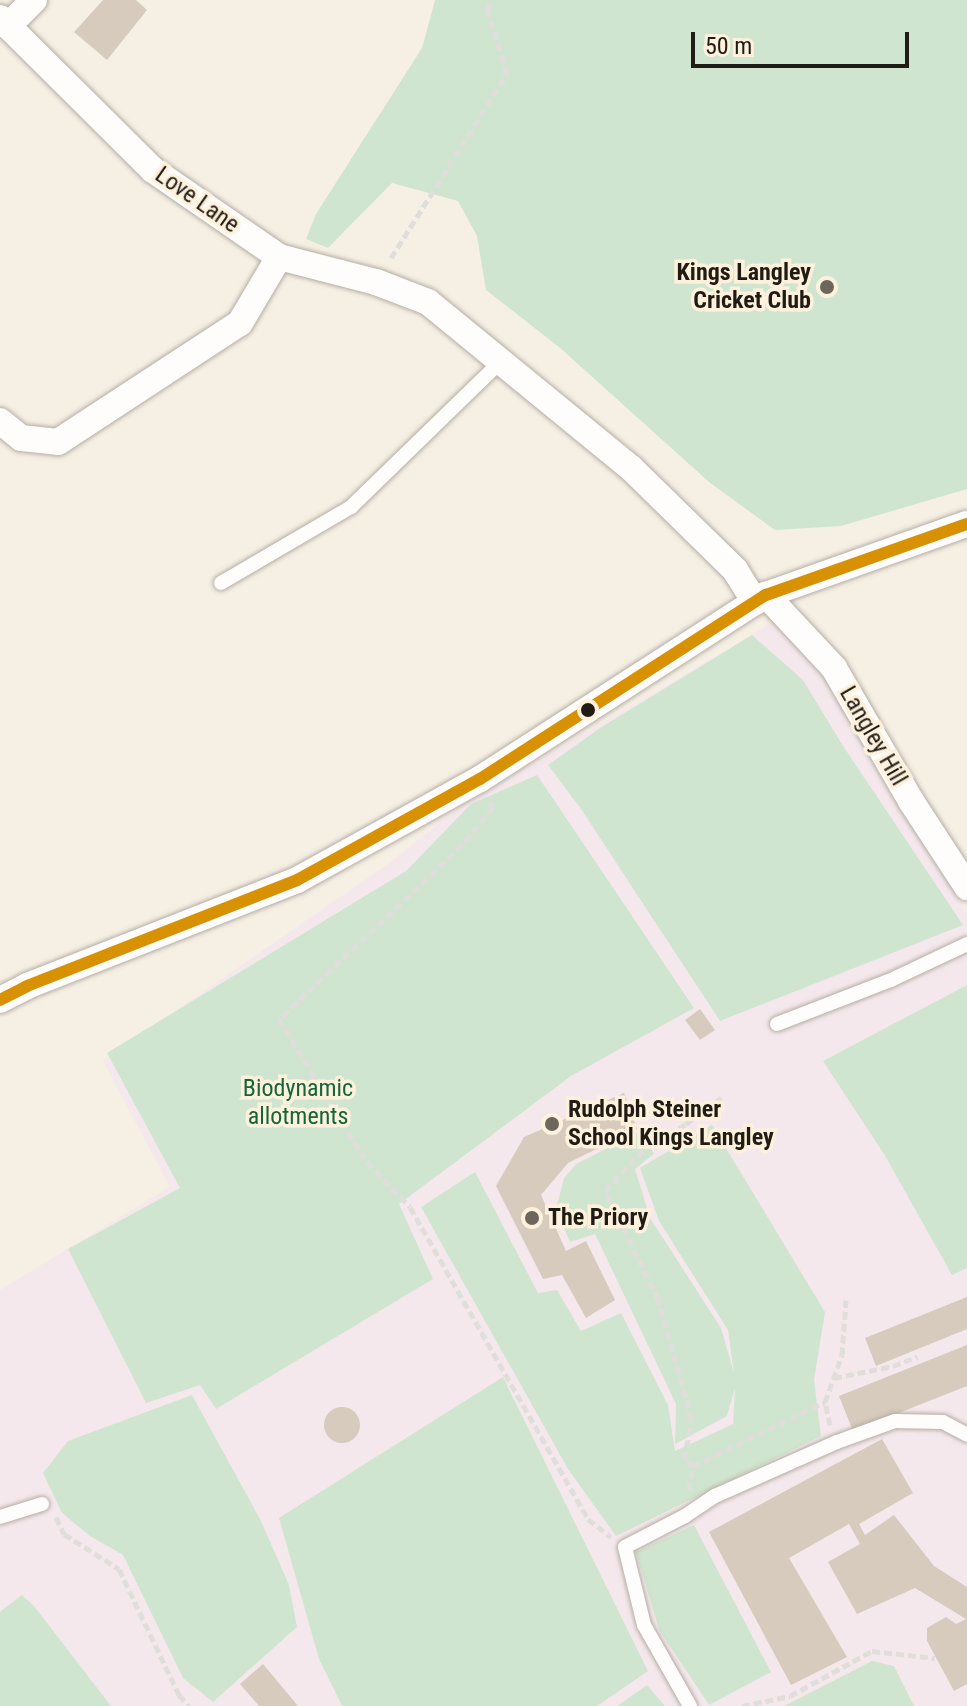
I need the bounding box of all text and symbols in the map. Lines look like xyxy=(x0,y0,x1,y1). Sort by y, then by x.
scale bar xyxy=(695,16,913,66)
text: 50 m xyxy=(705,32,752,60)
street label: Love Lane xyxy=(149,161,245,239)
place label: Kings Langley Cricket Club xyxy=(677,259,811,315)
marker: Kings Langley Cricket Club xyxy=(818,278,836,296)
street label: Langley Hill xyxy=(833,681,913,791)
unlabelled marker xyxy=(580,702,596,718)
park label: Biodynamic allotments xyxy=(243,1075,353,1131)
place label: Rudolph Steiner School Kings Langley xyxy=(568,1096,774,1152)
marker: Rudolph Steiner School Kings Langley xyxy=(543,1115,561,1133)
place label: The Priory xyxy=(548,1204,648,1232)
marker: The Priory xyxy=(523,1209,541,1227)

